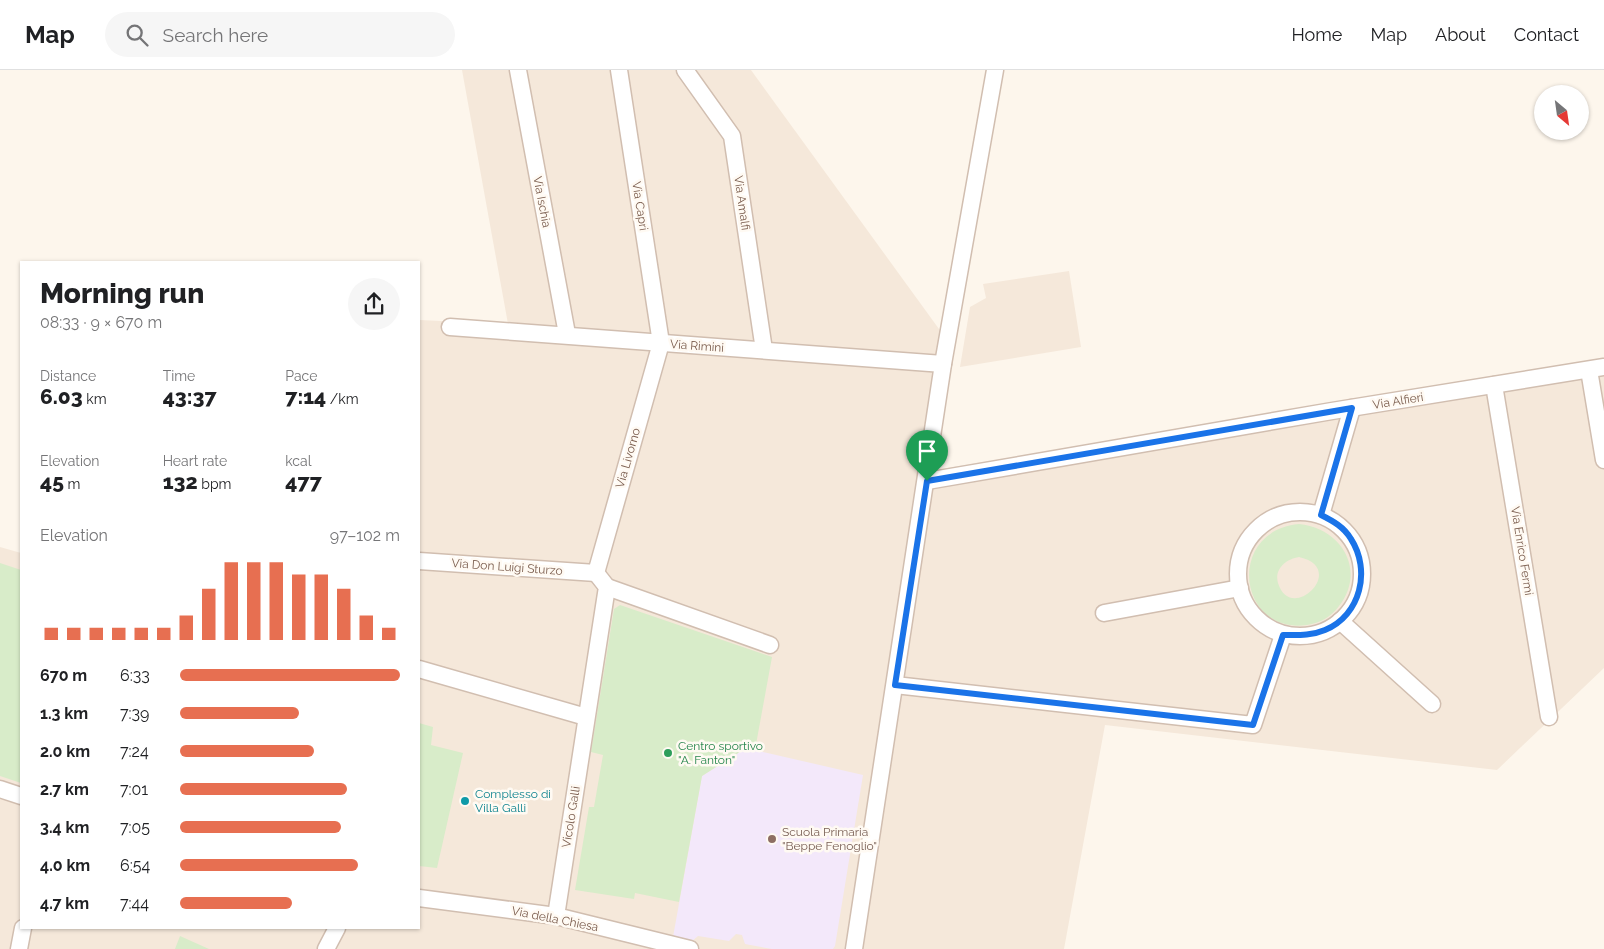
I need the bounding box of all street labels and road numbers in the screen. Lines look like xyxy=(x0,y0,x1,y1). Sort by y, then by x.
street label: Via Ischia xyxy=(530,175,554,229)
street label: Via Amalfi xyxy=(731,175,753,231)
street label: Via Capri xyxy=(629,181,651,231)
street label: Via Rimini xyxy=(670,337,724,355)
street label: Via Alfieri xyxy=(1372,390,1424,412)
street label: Via Livorno xyxy=(613,426,643,490)
street label: Via Enrico Fermi xyxy=(1508,506,1536,596)
street label: Via Don Luigi Sturzo xyxy=(451,556,563,578)
street label: Vicolo Galli xyxy=(559,785,583,849)
street label: Via della Chiesa xyxy=(510,904,600,934)

